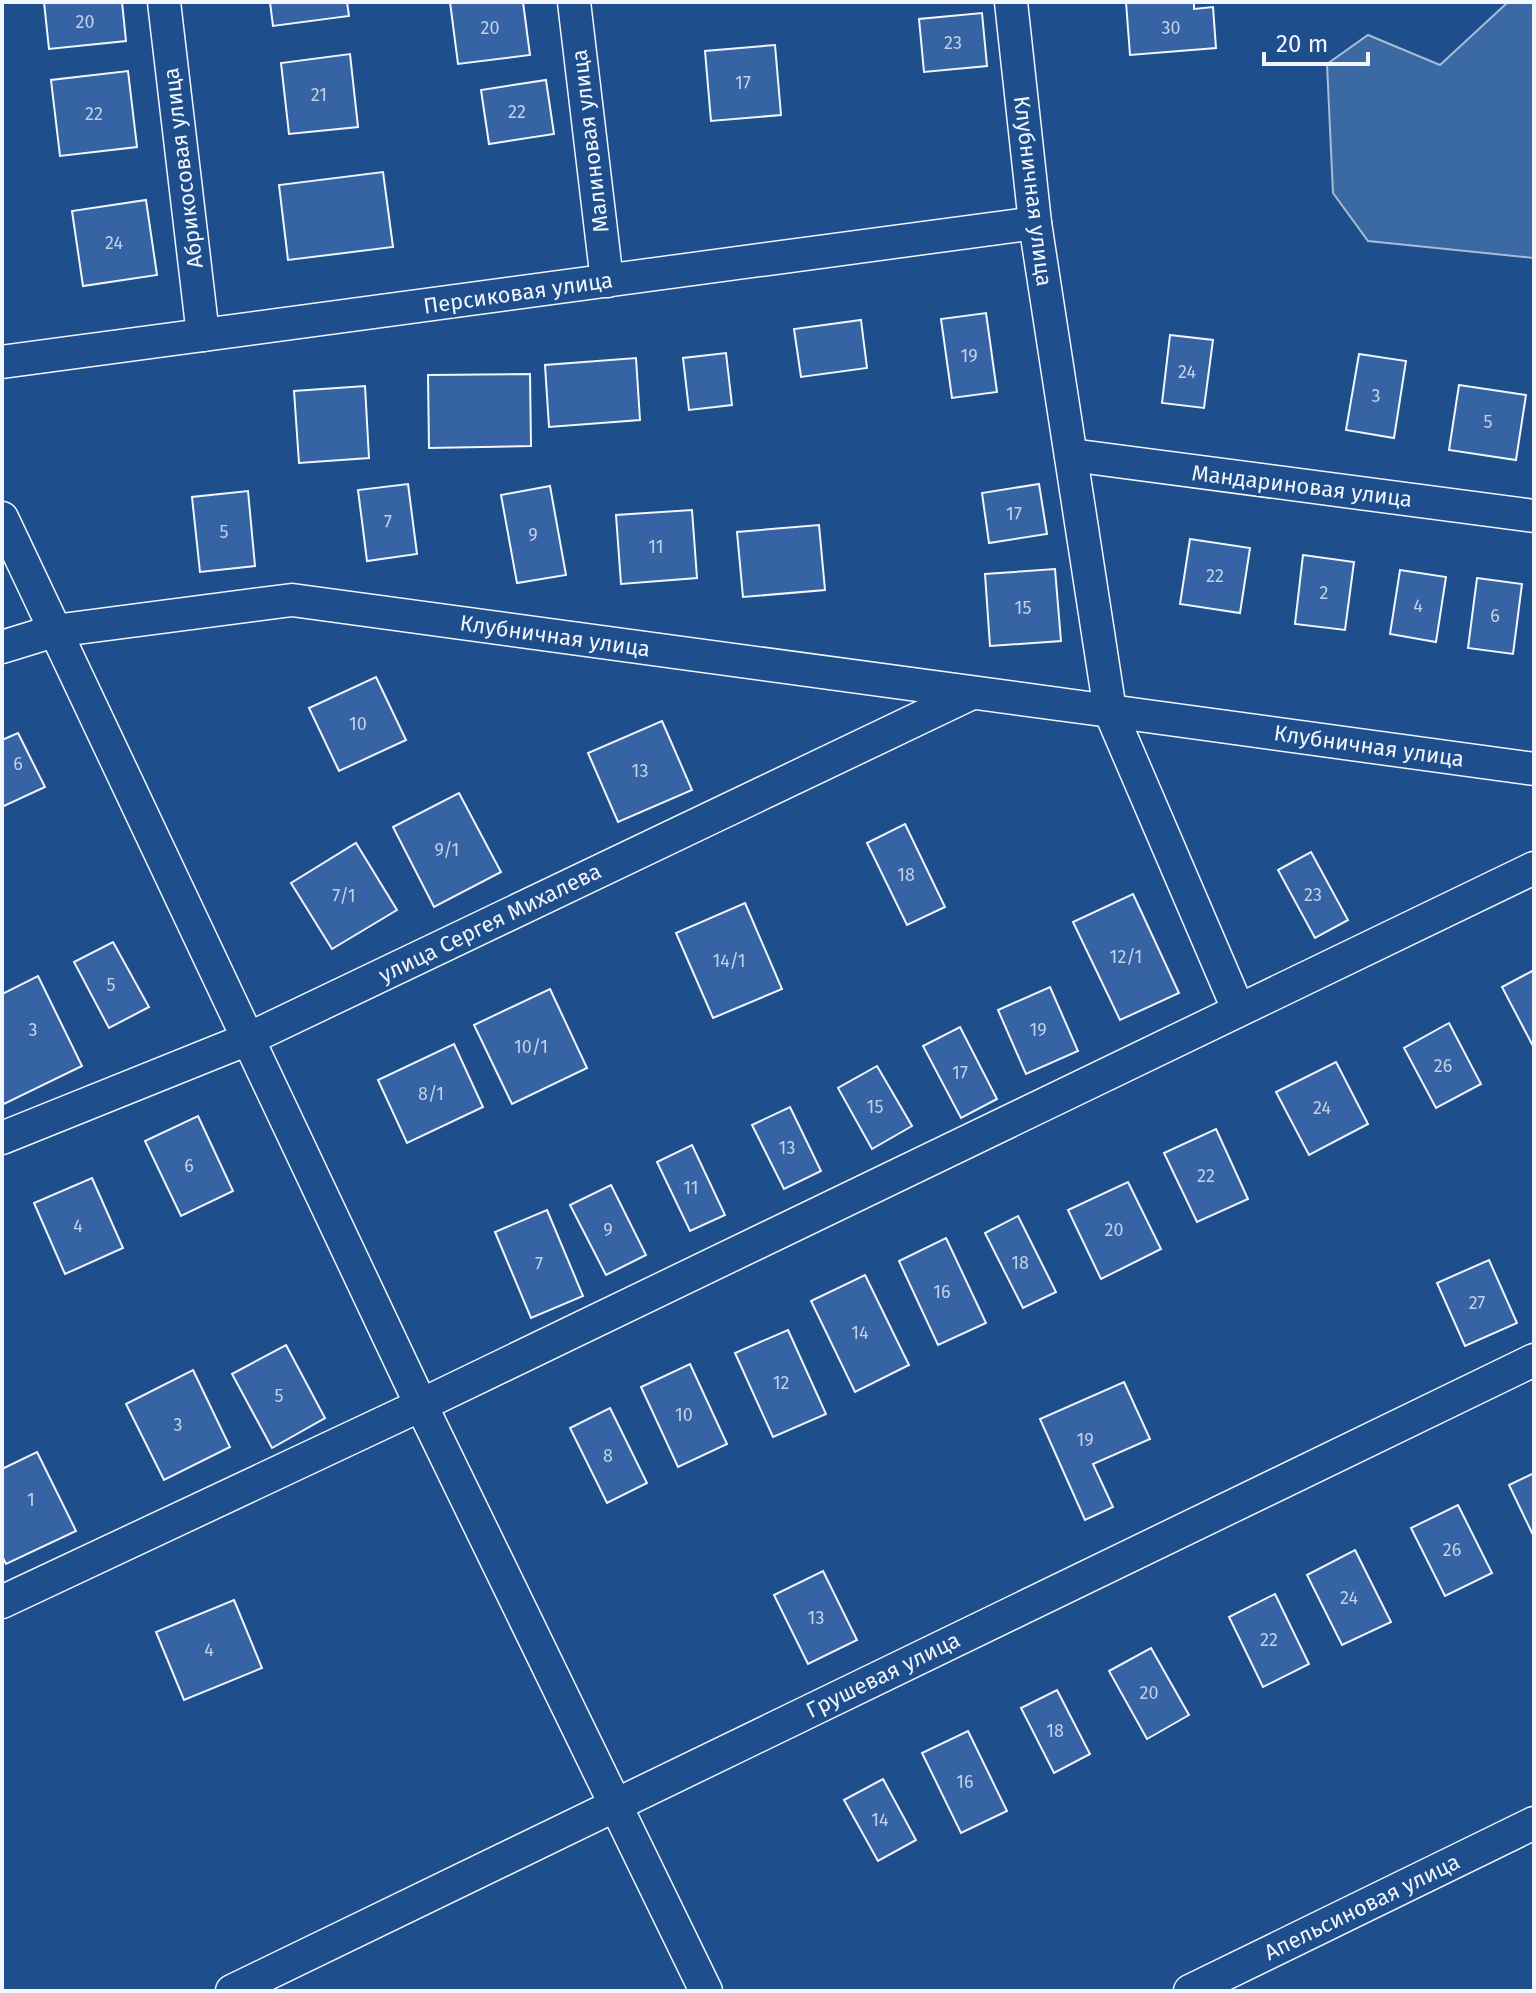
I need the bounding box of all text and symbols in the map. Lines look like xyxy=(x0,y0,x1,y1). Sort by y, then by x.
house number: 20 xyxy=(76,11,94,33)
scale bar xyxy=(1264,16,1368,66)
house number: 20 xyxy=(481,17,499,39)
house number: 30 xyxy=(1161,17,1181,39)
text: 20 m xyxy=(1276,30,1328,58)
house number: 23 xyxy=(944,32,962,54)
street label: Малиновая улица xyxy=(565,48,615,234)
street label: Абрикосовая улица xyxy=(157,66,209,270)
house number: 17 xyxy=(735,72,751,94)
house number: 21 xyxy=(311,84,327,106)
street label: Клубничная улица xyxy=(1008,94,1058,288)
house number: 22 xyxy=(508,101,526,123)
house number: 22 xyxy=(85,103,103,125)
house number: 24 xyxy=(105,232,123,254)
street label: Персиковая улица xyxy=(422,266,614,320)
house number: 19 xyxy=(960,345,978,367)
house number: 24 xyxy=(1178,361,1196,383)
house number: 3 xyxy=(1372,385,1380,407)
house number: 5 xyxy=(1483,411,1493,433)
street label: Мандариновая улица xyxy=(1190,459,1414,513)
house number: 17 xyxy=(1006,503,1022,525)
house number: 7 xyxy=(384,511,392,533)
house number: 5 xyxy=(219,521,229,543)
house number: 9 xyxy=(528,524,538,546)
house number: 11 xyxy=(648,536,664,558)
house number: 22 xyxy=(1206,565,1224,587)
house number: 2 xyxy=(1320,582,1329,604)
house number: 4 xyxy=(1413,595,1423,617)
house number: 15 xyxy=(1015,597,1031,619)
house number: 6 xyxy=(1490,605,1500,627)
street label: Клубничная улица xyxy=(458,609,652,663)
house number: 10 xyxy=(349,713,367,735)
street label: Клубничная улица xyxy=(1272,719,1466,773)
house number: 6 xyxy=(13,753,23,775)
house number: 13 xyxy=(632,760,648,782)
house number: 9/1 xyxy=(435,839,459,861)
street label: улица Сергея Михалева xyxy=(374,857,606,989)
house number: 18 xyxy=(897,864,915,886)
house number: 23 xyxy=(1304,884,1322,906)
house number: 7/1 xyxy=(332,885,356,907)
house number: 12/1 xyxy=(1110,946,1142,968)
house number: 14/1 xyxy=(712,950,746,972)
house number: 5 xyxy=(106,974,116,996)
house number: 3 xyxy=(29,1019,37,1041)
house number: 19 xyxy=(1029,1019,1047,1041)
house number: 10/1 xyxy=(514,1036,548,1058)
house number: 26 xyxy=(1434,1055,1452,1077)
house number: 17 xyxy=(952,1062,968,1084)
house number: 8/1 xyxy=(418,1083,444,1105)
house number: 15 xyxy=(867,1096,883,1118)
house number: 24 xyxy=(1313,1097,1331,1119)
house number: 13 xyxy=(779,1137,795,1159)
house number: 6 xyxy=(184,1155,194,1177)
house number: 22 xyxy=(1197,1165,1215,1187)
house number: 11 xyxy=(683,1177,699,1199)
house number: 4 xyxy=(73,1215,83,1237)
house number: 9 xyxy=(603,1219,613,1241)
house number: 20 xyxy=(1105,1219,1123,1241)
house number: 18 xyxy=(1011,1252,1029,1274)
house number: 7 xyxy=(535,1253,543,1275)
house number: 16 xyxy=(933,1281,951,1303)
house number: 27 xyxy=(1469,1292,1485,1314)
house number: 14 xyxy=(851,1322,869,1344)
house number: 12 xyxy=(773,1372,789,1394)
house number: 5 xyxy=(274,1385,284,1407)
house number: 10 xyxy=(675,1404,693,1426)
house number: 3 xyxy=(174,1414,182,1436)
house number: 19 xyxy=(1076,1429,1094,1451)
house number: 8 xyxy=(603,1445,613,1467)
house number: 1 xyxy=(27,1489,35,1511)
house number: 26 xyxy=(1443,1539,1461,1561)
house number: 24 xyxy=(1340,1587,1358,1609)
house number: 13 xyxy=(808,1607,824,1629)
street label: Грушевая улица xyxy=(802,1626,964,1724)
house number: 22 xyxy=(1260,1629,1278,1651)
house number: 4 xyxy=(204,1639,214,1661)
house number: 20 xyxy=(1140,1682,1158,1704)
house number: 18 xyxy=(1046,1720,1064,1742)
house number: 16 xyxy=(956,1771,974,1793)
house number: 14 xyxy=(871,1809,889,1831)
street label: Апельсиновая улица xyxy=(1260,1848,1464,1966)

